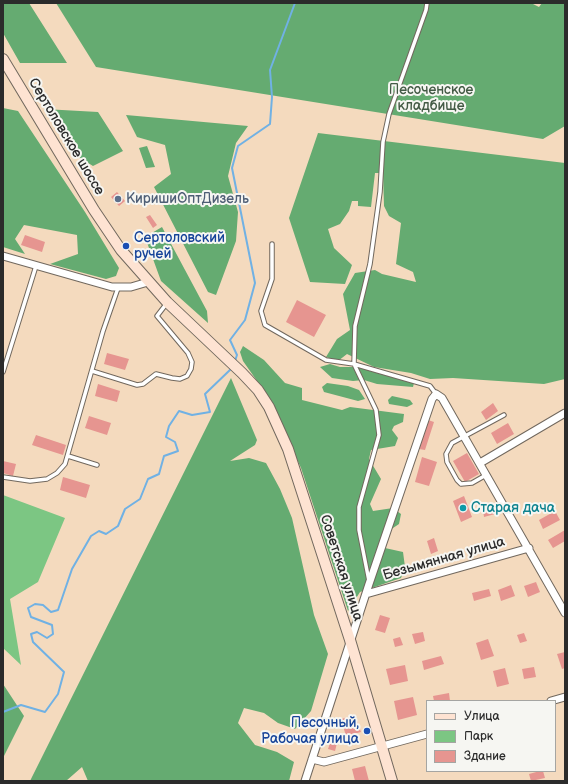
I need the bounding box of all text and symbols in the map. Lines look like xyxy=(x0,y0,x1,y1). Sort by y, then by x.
street label: Сертоловское шоссе xyxy=(24,75,108,199)
park label: Песоченское кладбище xyxy=(389,82,473,114)
place label: КиришиОптДизель xyxy=(126,191,249,207)
marker: КиришиОптДизель xyxy=(113,194,123,204)
place label: Сертоловский ручей xyxy=(134,230,225,262)
marker: Сертоловский ручей xyxy=(121,241,131,251)
place label: Старая дача xyxy=(471,500,555,516)
marker: Старая дача xyxy=(458,503,468,513)
street label: Советская улица xyxy=(316,513,366,623)
street label: Безымянная улица xyxy=(381,534,507,584)
legend xyxy=(426,700,556,772)
text: Улица xyxy=(464,709,500,724)
place label: Песочный, Рабочая улица xyxy=(261,715,359,748)
marker: Песочный, Рабочая улица xyxy=(362,726,372,736)
text: Парк xyxy=(464,729,493,744)
text: Здание xyxy=(464,749,506,764)

